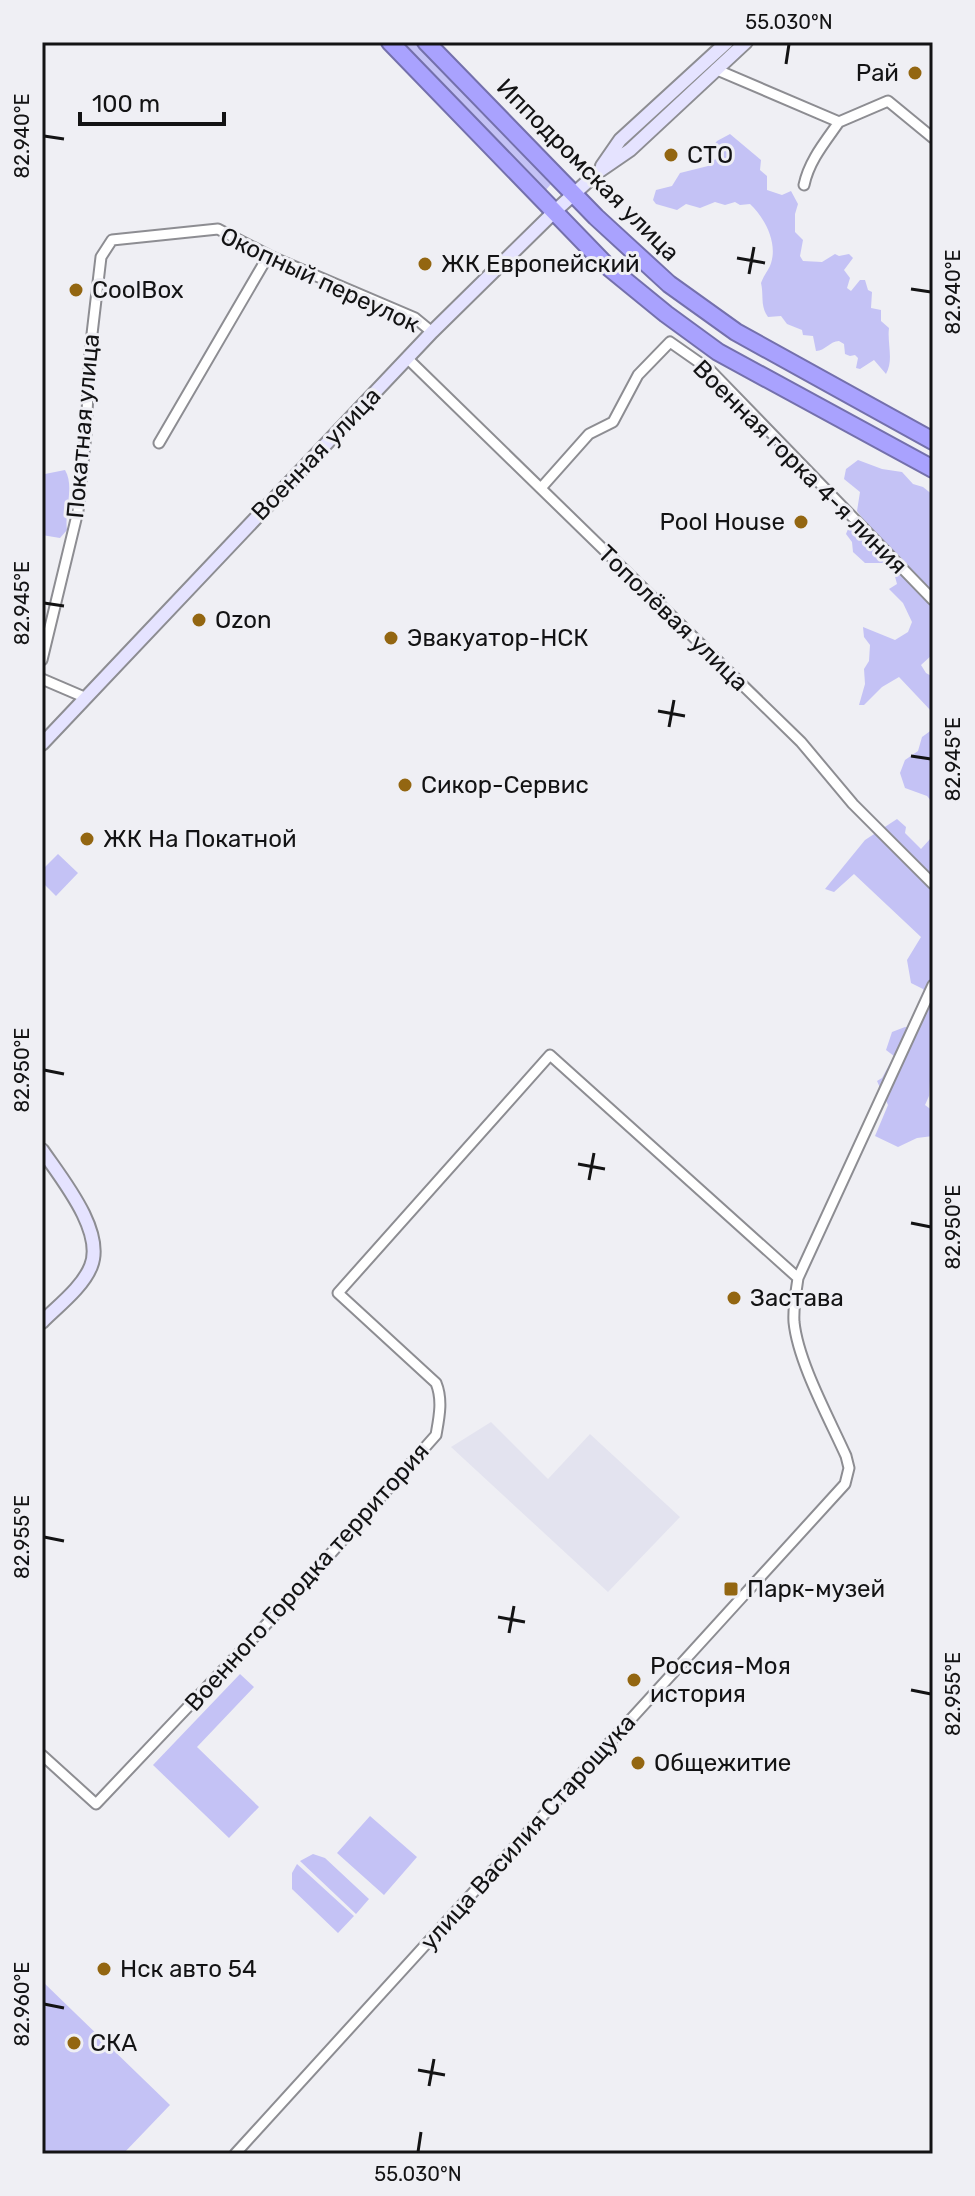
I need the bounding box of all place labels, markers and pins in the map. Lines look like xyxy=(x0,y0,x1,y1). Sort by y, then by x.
place label: Рай xyxy=(856,59,899,87)
marker: Рай xyxy=(906,64,924,82)
place label: СТО xyxy=(687,141,733,169)
marker: СТО xyxy=(662,146,680,164)
place label: ЖК Европейский xyxy=(441,250,640,278)
marker: ЖК Европейский xyxy=(416,255,434,273)
place label: CoolBox xyxy=(92,276,184,304)
marker: CoolBox xyxy=(67,281,85,299)
place label: Pool House xyxy=(659,508,785,536)
marker: Pool House xyxy=(792,513,810,531)
place label: Ozon xyxy=(215,606,272,634)
marker: Ozon xyxy=(190,611,208,629)
place label: Эвакуатор-НСК xyxy=(407,624,589,652)
marker: Эвакуатор-НСК xyxy=(382,629,400,647)
place label: Сикор-Сервис xyxy=(421,771,589,799)
marker: Сикор-Сервис xyxy=(396,776,414,794)
place label: ЖК На Покатной xyxy=(103,825,297,853)
marker: ЖК На Покатной xyxy=(78,830,96,848)
place label: Застава xyxy=(750,1284,844,1312)
marker: Застава xyxy=(725,1289,743,1307)
place label: Парк-музей xyxy=(747,1575,885,1603)
marker: Парк-музей xyxy=(722,1580,740,1598)
place label: Россия-Моя история xyxy=(650,1652,791,1708)
marker: Россия-Моя история xyxy=(625,1671,643,1689)
place label: Общежитие xyxy=(654,1749,791,1777)
marker: Общежитие xyxy=(629,1754,647,1772)
place label: Нск авто 54 xyxy=(120,1955,257,1983)
marker: Нск авто 54 xyxy=(95,1960,113,1978)
place label: СКА xyxy=(90,2029,137,2057)
marker: СКА xyxy=(65,2034,83,2052)

